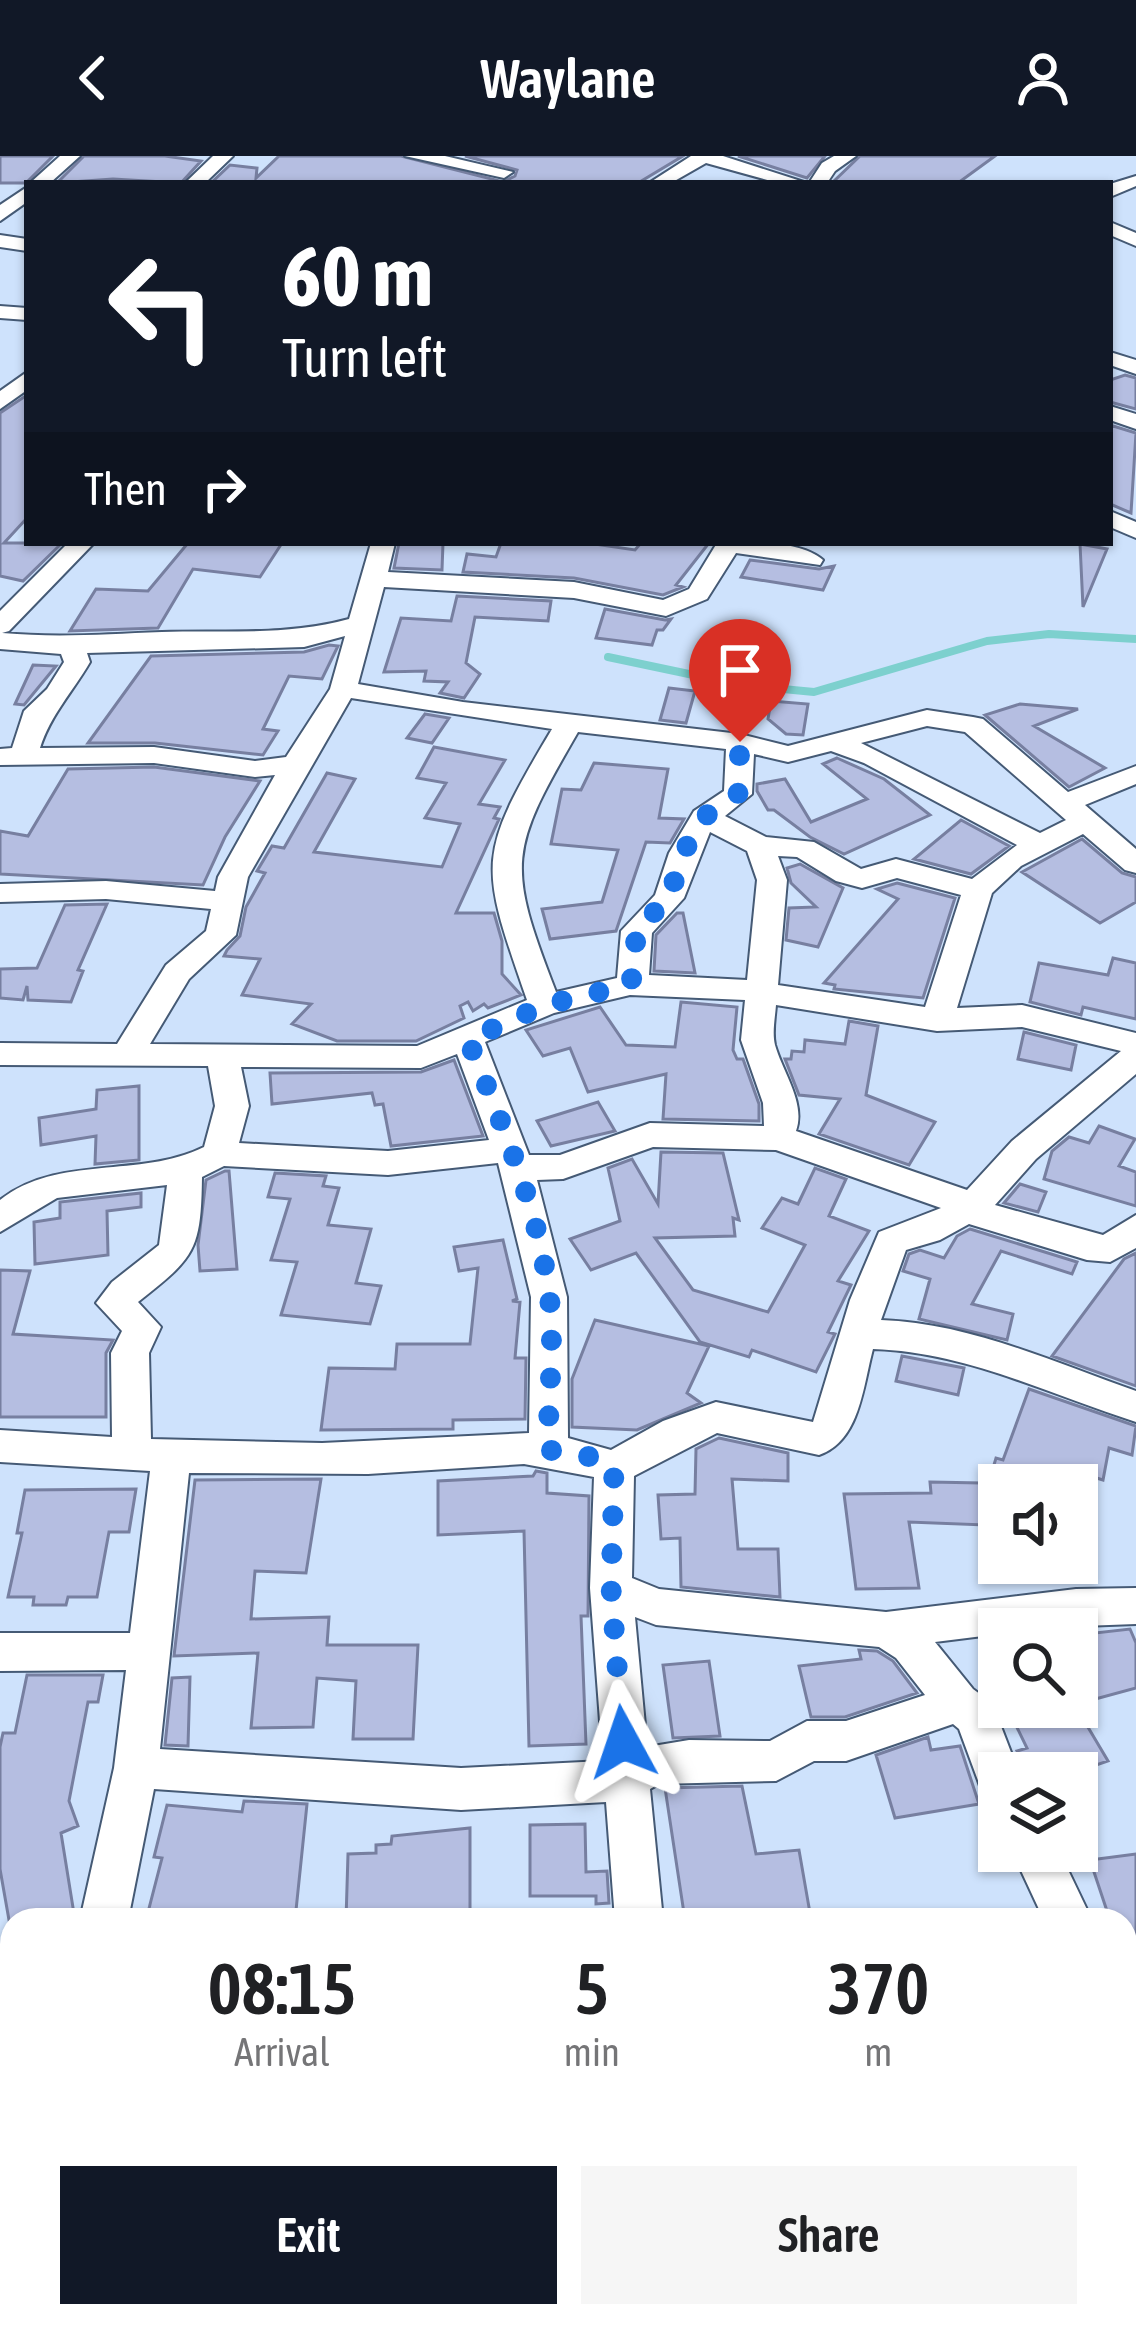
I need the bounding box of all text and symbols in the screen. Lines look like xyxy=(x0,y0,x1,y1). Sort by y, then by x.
icon: back xyxy=(60,45,126,111)
icon: person xyxy=(1010,45,1076,111)
text: Waylane xyxy=(480,48,656,109)
icon: left xyxy=(84,228,240,384)
text: 60 m xyxy=(282,228,433,324)
text: Turn left xyxy=(282,327,447,388)
icon: right xyxy=(191,456,257,522)
text: Then xyxy=(84,463,167,515)
pin xyxy=(689,619,791,742)
icon: arrive xyxy=(707,637,773,703)
map controls xyxy=(978,1464,1098,1872)
button: sound xyxy=(978,1464,1098,1584)
button: search xyxy=(978,1608,1098,1728)
position arrow xyxy=(560,1679,686,1805)
button: layers xyxy=(978,1752,1098,1872)
text: 08:15 xyxy=(208,1947,356,2029)
text: 5 xyxy=(575,1947,609,2029)
text: 370 xyxy=(828,1947,929,2029)
text: Arrival xyxy=(234,2030,330,2074)
text: min xyxy=(564,2030,620,2074)
text: m xyxy=(864,2030,892,2074)
button: Exit xyxy=(60,2166,557,2304)
button: Share xyxy=(581,2166,1077,2304)

